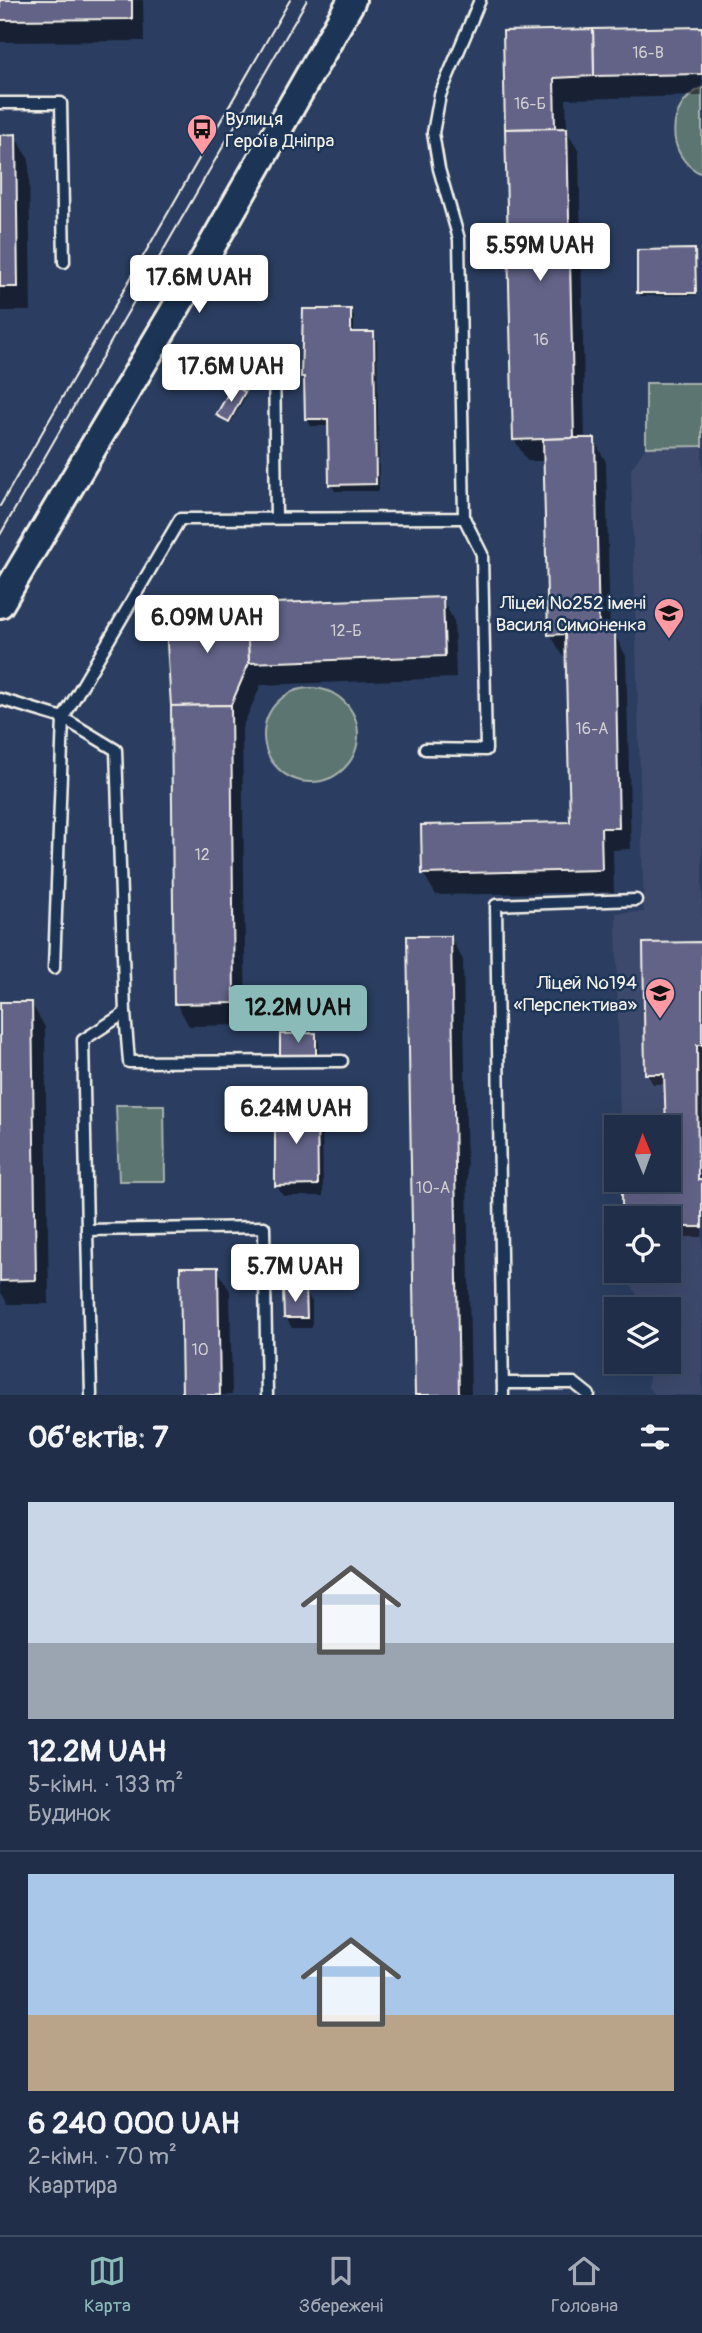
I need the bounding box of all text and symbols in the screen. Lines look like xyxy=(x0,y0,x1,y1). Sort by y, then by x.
house number: 16-В xyxy=(632,43,664,63)
house number: 16-Б xyxy=(514,94,546,114)
place label: Вулиця Героїв Дніпра xyxy=(225,107,334,153)
bus stop icon: Вулиця Героїв Дніпра xyxy=(185,112,219,156)
pin: 5.59M UAH xyxy=(460,224,620,283)
text: 5.59M UAH xyxy=(486,231,594,260)
pin: 17.6M UAH xyxy=(119,256,279,315)
text: 17.6M UAH xyxy=(146,263,252,292)
house number: 16 xyxy=(533,330,549,350)
pin: 17.6M UAH xyxy=(151,344,311,404)
text: 17.6M UAH xyxy=(178,352,284,381)
place label: Ліцей №252 імені Василя Симоненка xyxy=(495,591,646,637)
pin: 6.09M UAH xyxy=(127,596,287,655)
school or university icon: Ліцей №252 імені Василя Симоненка xyxy=(652,596,686,640)
text: 6.09M UAH xyxy=(151,603,263,632)
house number: 12-Б xyxy=(330,621,362,641)
house number: 16-А xyxy=(576,719,608,739)
house number: 12 xyxy=(194,845,210,865)
place label: Ліцей №194 «Перспектива» xyxy=(514,971,637,1017)
school or university icon: Ліцей №194 «Перспектива» xyxy=(643,976,677,1020)
pin: 12.2M UAH xyxy=(218,986,378,1045)
text: 12.2M UAH xyxy=(245,993,351,1022)
pin: 6.24M UAH xyxy=(216,1086,376,1146)
text: 6.24M UAH xyxy=(241,1094,351,1123)
north arrow xyxy=(604,1115,681,1192)
map controls xyxy=(604,1115,681,1374)
house number: 10-А xyxy=(416,1178,450,1198)
button: locate xyxy=(604,1206,681,1283)
pin: 5.7M UAH xyxy=(223,1244,367,1304)
text: 5.7M UAH xyxy=(247,1252,343,1281)
button: layers xyxy=(604,1297,681,1374)
house number: 10 xyxy=(191,1340,209,1360)
icon: filters xyxy=(636,1418,674,1456)
text: Об’єктів: 7 xyxy=(28,1419,169,1456)
icon: home xyxy=(288,1547,414,1673)
text: 12.2M UAH xyxy=(28,1733,166,1770)
text: 5-кімн. · 133 m² xyxy=(28,1770,183,1799)
text: Будинок xyxy=(28,1799,111,1828)
icon: home xyxy=(288,1919,414,2045)
text: 6 240 000 UAH xyxy=(28,2105,239,2142)
text: 2-кімн. · 70 m² xyxy=(28,2142,177,2171)
text: Квартира xyxy=(28,2171,117,2200)
tab: Карта xyxy=(84,2252,131,2318)
tab: Збережені xyxy=(299,2252,383,2318)
tab: Головна xyxy=(551,2252,618,2318)

